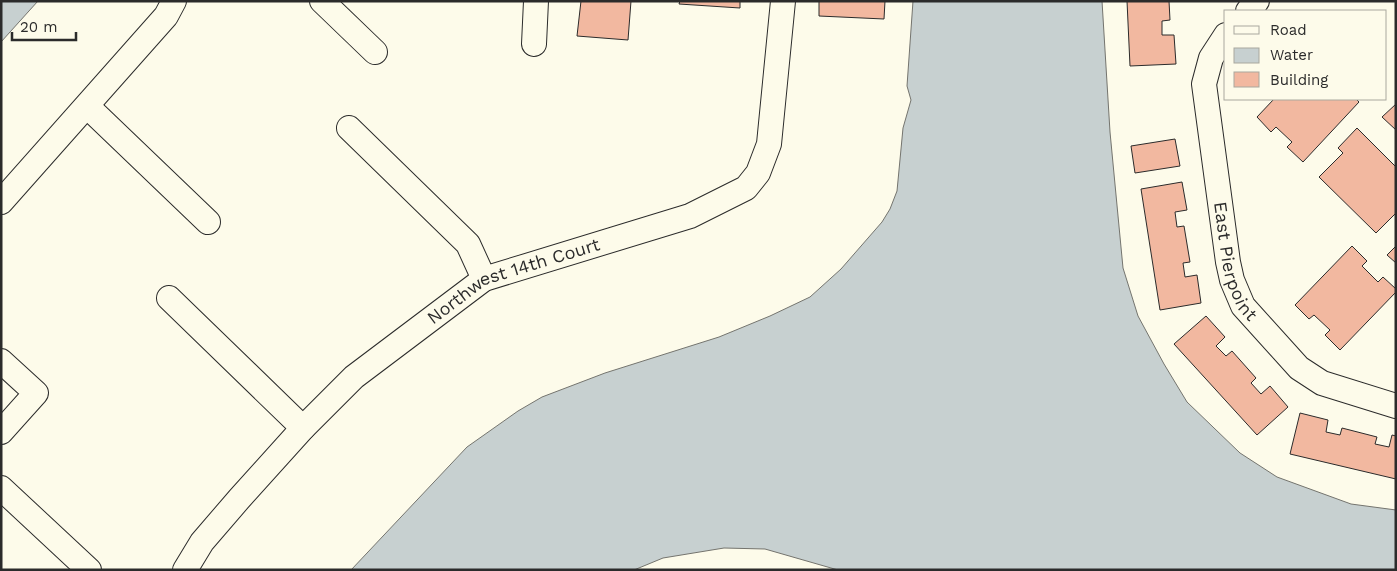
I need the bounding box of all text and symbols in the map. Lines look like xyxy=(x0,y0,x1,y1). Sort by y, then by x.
scale bar xyxy=(12,10,76,42)
legend xyxy=(1224,10,1387,100)
text: 20 m xyxy=(20,18,58,36)
text: Road xyxy=(1270,21,1307,39)
text: Water xyxy=(1270,46,1313,64)
text: Building xyxy=(1270,71,1328,89)
street label: East Pierpoint xyxy=(1210,200,1262,325)
street label: Northwest 14th Court xyxy=(423,233,602,328)

